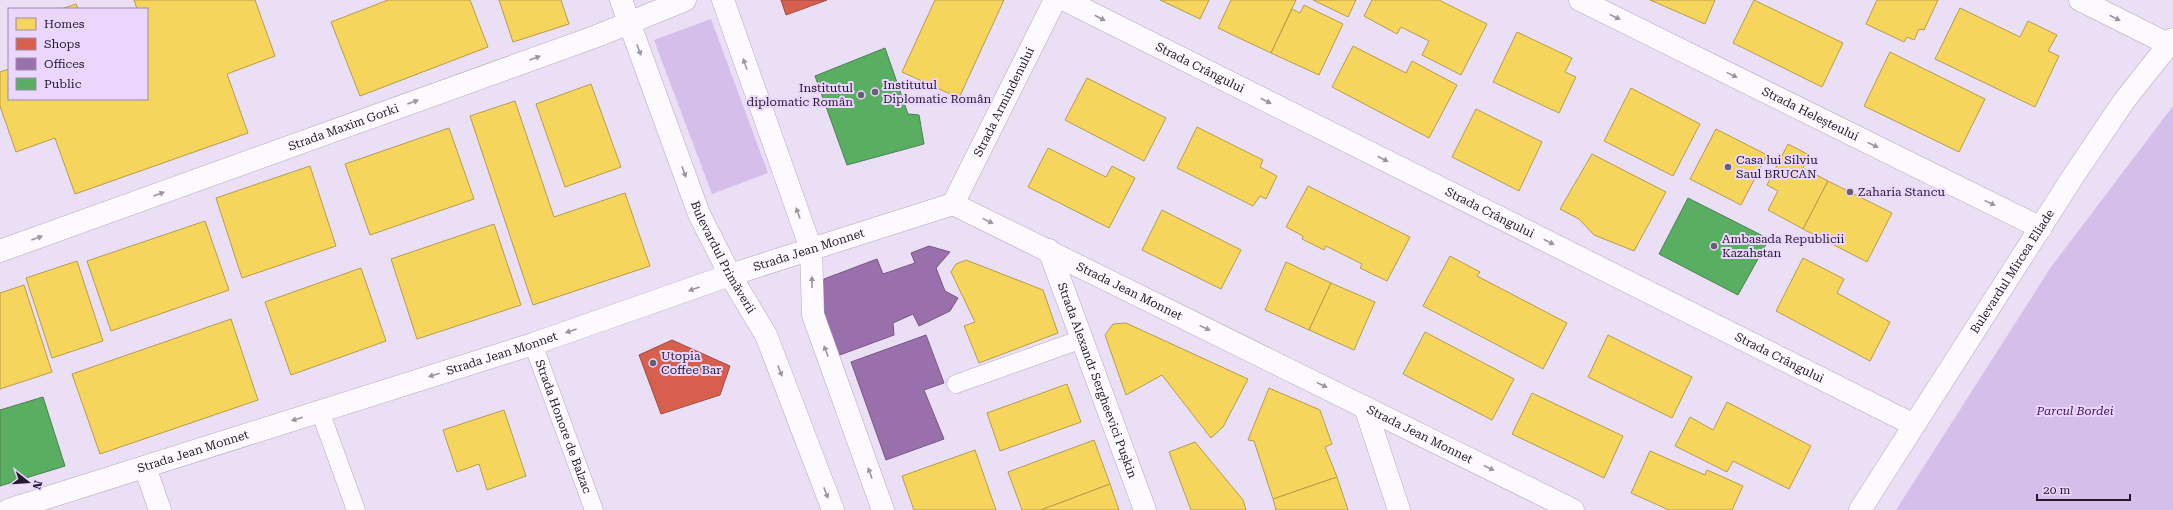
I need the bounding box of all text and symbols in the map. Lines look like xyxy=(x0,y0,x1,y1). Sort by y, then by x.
legend xyxy=(8,8,148,100)
one-way arrow xyxy=(1094,14,1106,21)
one-way arrow xyxy=(1610,14,1621,20)
one-way arrow xyxy=(2109,14,2121,21)
text: Homes xyxy=(44,17,85,31)
text: Shops xyxy=(44,37,80,51)
street label: Strada Crângului xyxy=(1153,40,1247,96)
one-way arrow xyxy=(636,44,642,56)
street label: Strada Armindenului xyxy=(971,45,1037,159)
one-way arrow xyxy=(530,55,542,61)
text: Offices xyxy=(44,57,85,71)
one-way arrow xyxy=(742,57,748,69)
one-way arrow xyxy=(1726,72,1738,78)
text: Public xyxy=(44,77,82,91)
place label: Institutul Diplomatic Român xyxy=(883,78,991,106)
place label: Institutul diplomatic Român xyxy=(746,81,853,109)
street label: Strada Heleșteului xyxy=(1760,84,1861,144)
marker: Institutul Diplomatic Român xyxy=(870,87,880,97)
marker: Institutul diplomatic Român xyxy=(856,90,866,100)
one-way arrow xyxy=(1261,98,1272,104)
one-way arrow xyxy=(408,99,420,105)
street label: Strada Maxim Gorki xyxy=(286,101,401,154)
one-way arrow xyxy=(1868,142,1879,148)
place label: Casa lui Silviu Saul BRUCAN xyxy=(1736,153,1818,181)
one-way arrow xyxy=(1377,156,1388,162)
marker: Casa lui Silviu Saul BRUCAN xyxy=(1723,162,1733,172)
one-way arrow xyxy=(681,166,687,178)
street label: Strada Crângului xyxy=(1443,185,1537,241)
place label: Zaharia Stancu xyxy=(1858,185,1945,199)
marker: Zaharia Stancu xyxy=(1845,187,1855,197)
one-way arrow xyxy=(153,190,165,196)
street label: Bulevardul Primăverii xyxy=(688,199,758,316)
one-way arrow xyxy=(1984,200,1996,206)
one-way arrow xyxy=(795,206,801,218)
street label: Bulevardul Mircea Eliade xyxy=(1968,207,2057,336)
one-way arrow xyxy=(982,218,994,224)
street label: Strada Jean Monnet xyxy=(751,225,867,274)
place label: Ambasada Republicii Kazahstan xyxy=(1722,232,1844,260)
one-way arrow xyxy=(31,234,43,240)
one-way arrow xyxy=(1543,239,1555,245)
marker: Ambasada Republicii Kazahstan xyxy=(1709,241,1719,251)
street label: Strada Jean Monnet xyxy=(1074,259,1185,323)
one-way arrow xyxy=(809,275,815,288)
street label: Strada Alexandr Sergheevici Pușkin xyxy=(1055,281,1140,480)
one-way arrow xyxy=(688,286,700,292)
one-way arrow xyxy=(1200,325,1211,331)
one-way arrow xyxy=(565,328,577,334)
street label: Strada Jean Monnet xyxy=(444,329,560,378)
street label: Strada Crângului xyxy=(1733,330,1826,386)
one-way arrow xyxy=(823,345,829,357)
place label: Utopia Coffee Bar xyxy=(661,349,721,377)
street label: Strada Honore de Balzac xyxy=(532,358,594,496)
marker: Utopia Coffee Bar xyxy=(648,358,658,368)
one-way arrow xyxy=(778,366,784,378)
one-way arrow xyxy=(428,372,440,378)
one-way arrow xyxy=(1316,382,1328,388)
street label: Strada Jean Monnet xyxy=(1365,402,1475,467)
park label: Parcul Bordei xyxy=(2036,404,2114,418)
one-way arrow xyxy=(290,416,302,422)
street label: Strada Jean Monnet xyxy=(136,427,251,476)
north arrow xyxy=(8,462,48,502)
one-way arrow xyxy=(1483,465,1494,471)
one-way arrow xyxy=(866,467,872,479)
scale bar xyxy=(2037,476,2130,502)
text: N xyxy=(29,479,45,491)
text: 20 m xyxy=(2043,483,2070,497)
one-way arrow xyxy=(824,487,830,499)

